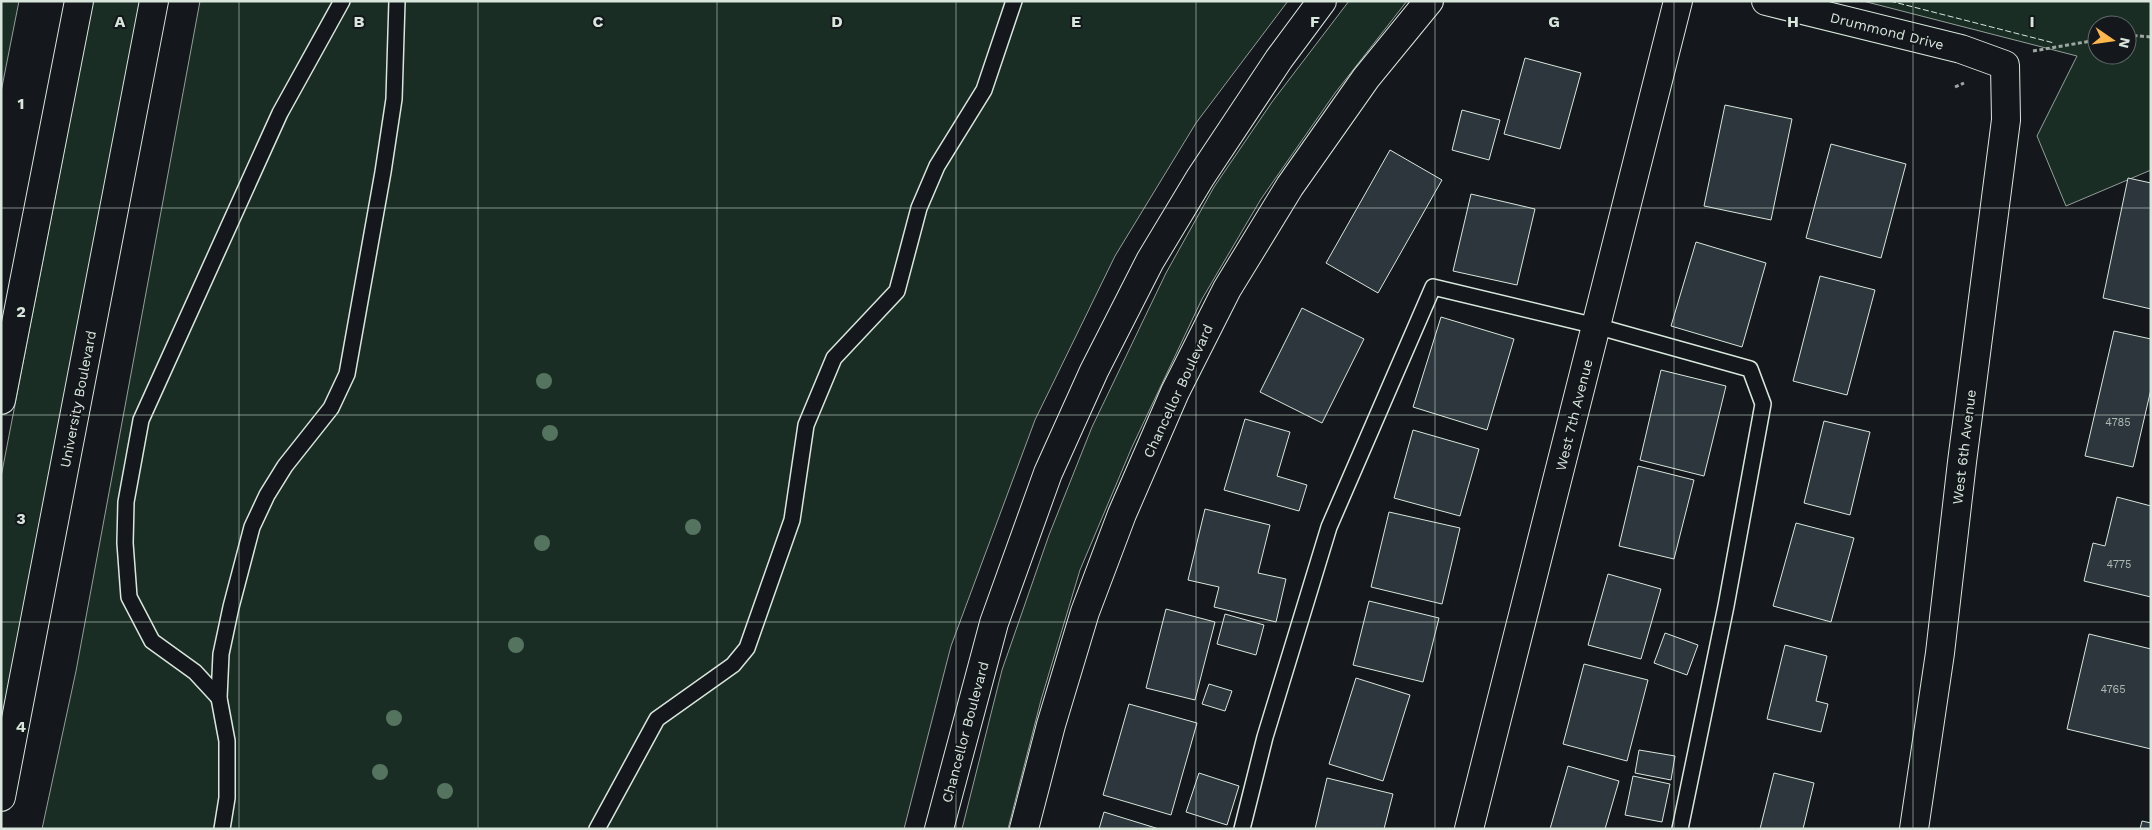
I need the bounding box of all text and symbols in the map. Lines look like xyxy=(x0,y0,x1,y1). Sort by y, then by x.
street label: Drummond Drive xyxy=(1829,9,1945,53)
text: A xyxy=(115,12,126,31)
text: B xyxy=(354,12,365,31)
text: C xyxy=(593,12,604,31)
text: D xyxy=(831,12,843,31)
text: E xyxy=(1071,12,1081,31)
text: F xyxy=(1310,12,1320,31)
text: G xyxy=(1548,12,1560,31)
text: H xyxy=(1787,12,1799,31)
text: I xyxy=(2029,12,2035,31)
north arrow xyxy=(2087,15,2137,65)
text: N xyxy=(2116,36,2134,50)
text: 1 xyxy=(18,94,24,113)
text: 2 xyxy=(16,302,26,321)
street label: Chancellor Boulevard xyxy=(1140,322,1216,460)
street label: University Boulevard xyxy=(57,329,99,469)
street label: West 7th Avenue xyxy=(1552,357,1596,473)
street label: West 6th Avenue xyxy=(1949,389,1979,505)
house number: 4785 xyxy=(2105,416,2131,429)
text: 3 xyxy=(16,509,26,528)
house number: 4775 xyxy=(2107,558,2131,571)
street label: Chancellor Boulevard xyxy=(938,660,992,804)
house number: 4765 xyxy=(2100,683,2126,696)
text: 4 xyxy=(16,717,26,736)

